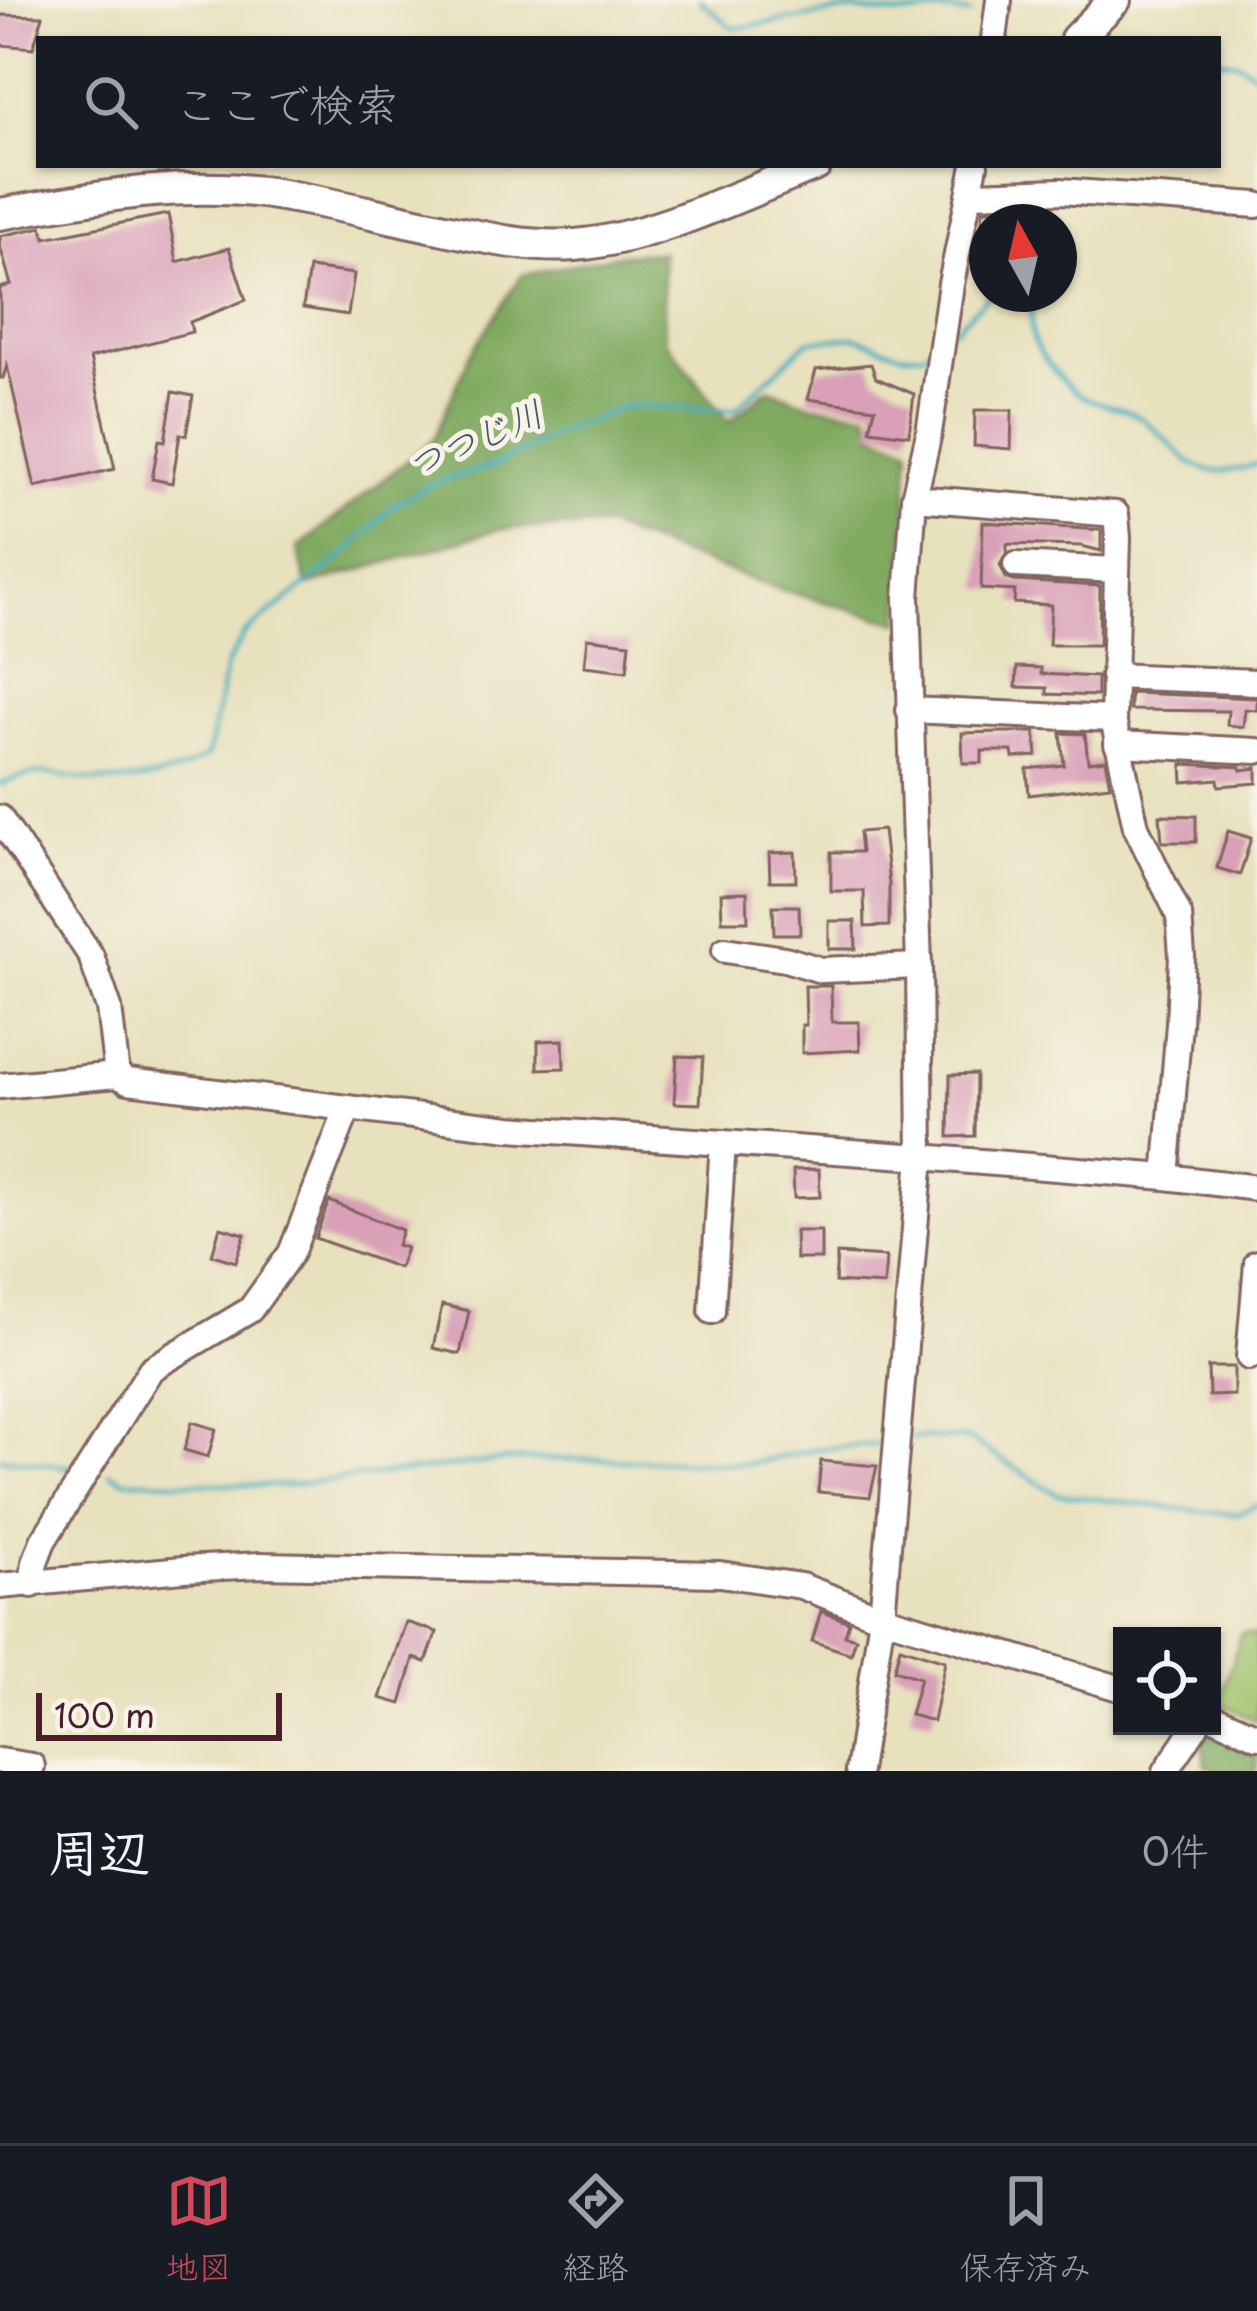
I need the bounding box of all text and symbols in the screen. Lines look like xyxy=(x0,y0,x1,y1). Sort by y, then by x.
search box xyxy=(36,36,1221,168)
text: ここで検索 xyxy=(174,68,399,136)
icon: search xyxy=(78,69,144,135)
north arrow xyxy=(969,204,1077,312)
water label: つつじ川 xyxy=(397,384,551,490)
map controls xyxy=(1113,1627,1221,1735)
button: locate xyxy=(1113,1627,1221,1735)
scale bar xyxy=(36,1687,282,1740)
text: 100 m xyxy=(54,1689,155,1739)
text: 周辺 xyxy=(48,1811,150,1888)
text: 0件 xyxy=(1141,1820,1209,1879)
tab: 地図 xyxy=(166,2168,232,2290)
tab: 経路 xyxy=(563,2168,629,2290)
tab: 保存済み xyxy=(960,2168,1092,2290)

